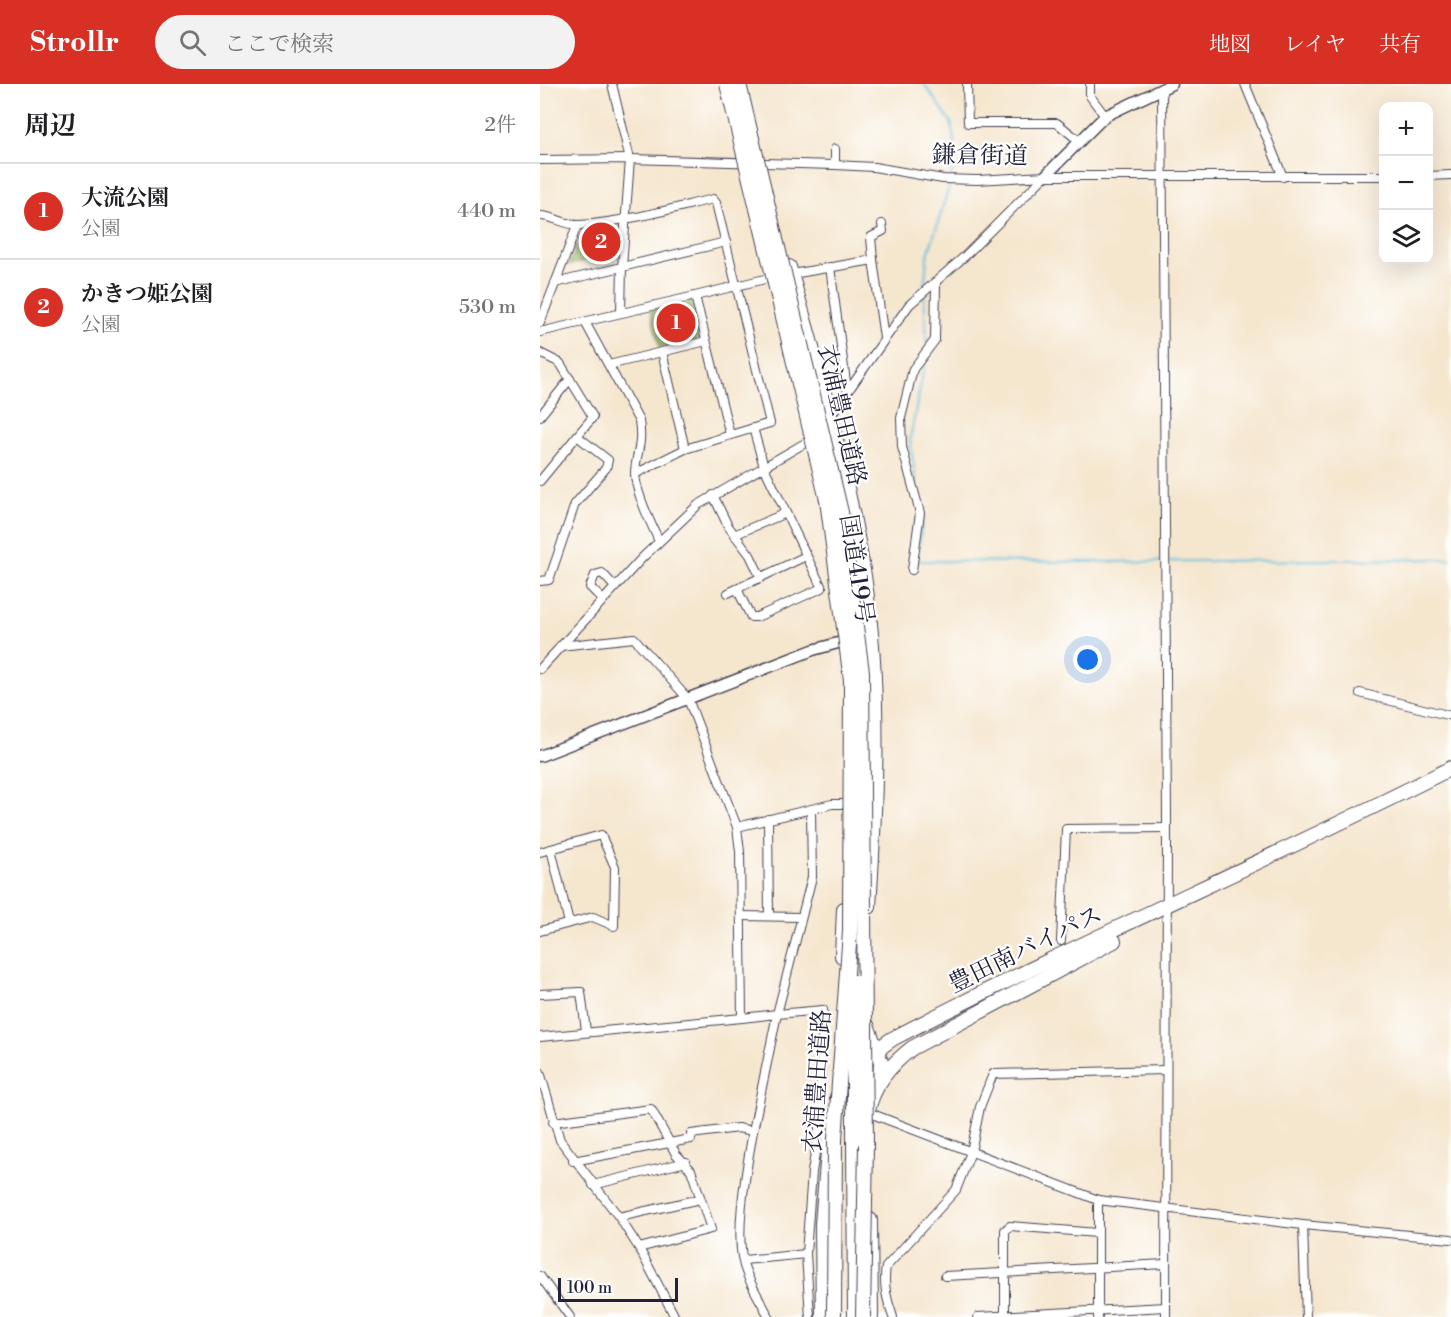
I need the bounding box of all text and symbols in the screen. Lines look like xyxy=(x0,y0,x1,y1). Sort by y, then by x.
search box xyxy=(155,15,575,69)
text: Strollr xyxy=(30,25,119,60)
icon: search xyxy=(176,26,209,59)
text: ここで検索 xyxy=(224,31,334,58)
text: 地図 xyxy=(1209,32,1251,58)
text: レイヤ xyxy=(1284,32,1346,58)
text: 共有 xyxy=(1379,32,1421,58)
map controls xyxy=(1379,102,1433,264)
button: + xyxy=(1379,102,1433,156)
text: 周辺 xyxy=(24,110,76,142)
text: 2件 xyxy=(485,113,516,138)
street label: 鎌倉街道 xyxy=(932,140,1028,172)
button: − xyxy=(1379,156,1433,210)
text: 大流公園 xyxy=(81,185,169,212)
text: 1 xyxy=(39,199,48,224)
text: 440 m xyxy=(457,199,516,224)
button: layers xyxy=(1379,210,1433,264)
text: 公園 xyxy=(81,217,121,242)
pin: 2 xyxy=(582,220,620,264)
text: かきつ姫公園 xyxy=(81,281,213,308)
text: 2 xyxy=(37,295,50,320)
text: 530 m xyxy=(459,295,516,320)
pin: 1 xyxy=(656,300,696,346)
text: 公園 xyxy=(81,313,121,338)
street label: 衣浦豊田道路 xyxy=(810,342,872,489)
street label: 国道419号 xyxy=(833,512,879,626)
your location xyxy=(1073,645,1102,674)
street label: 豊田南バイパス xyxy=(944,900,1107,1000)
street label: 衣浦豊田道路 xyxy=(798,1008,838,1154)
scale bar xyxy=(558,1275,678,1302)
text: 100 m xyxy=(567,1278,612,1298)

